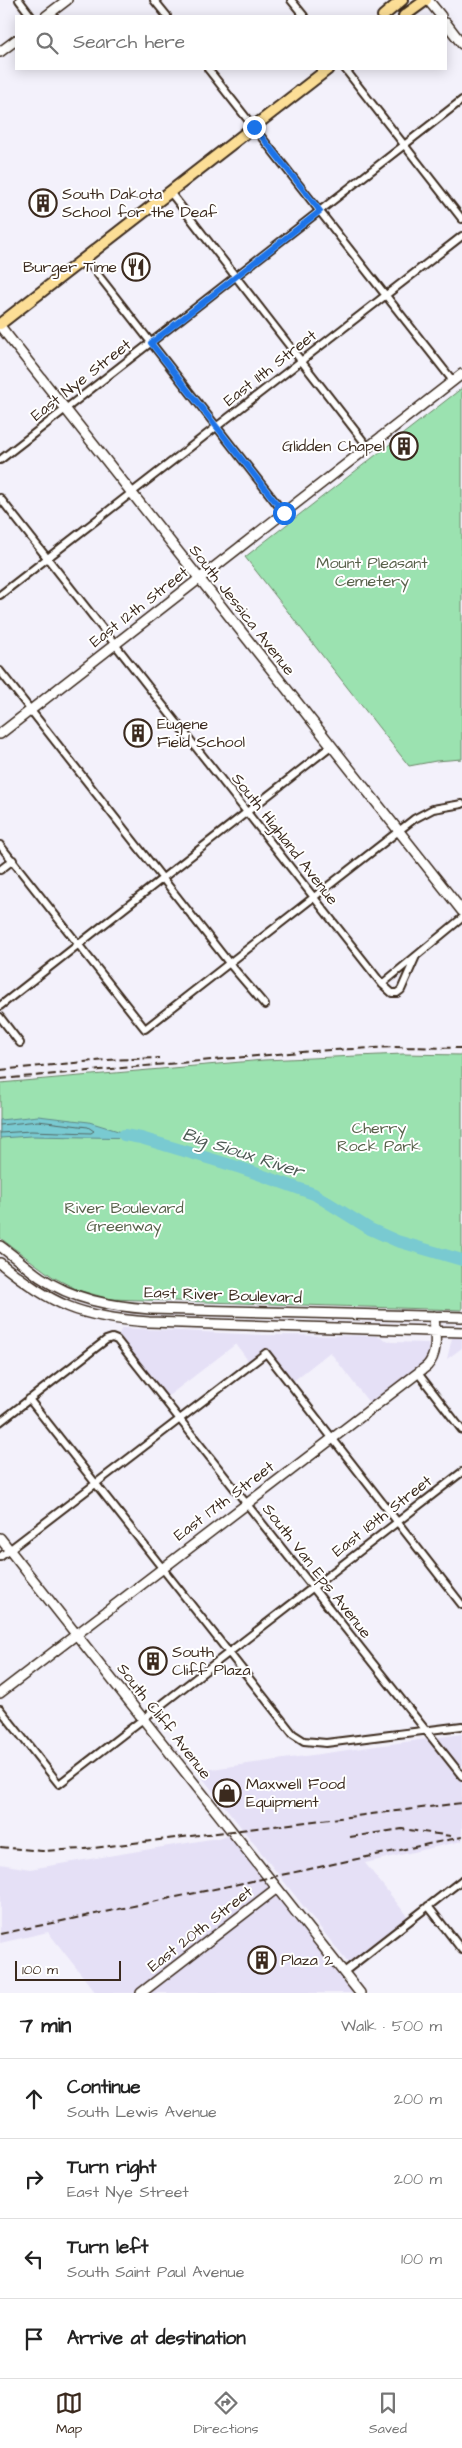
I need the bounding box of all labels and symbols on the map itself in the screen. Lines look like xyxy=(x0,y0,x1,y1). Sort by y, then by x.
route end xyxy=(243,116,266,139)
place label: South Dakota School for the Deaf xyxy=(62,183,218,223)
building icon: South Dakota School for the Deaf xyxy=(28,188,58,218)
restaurant icon: Burger Time xyxy=(121,252,151,282)
place label: Burger Time xyxy=(23,256,117,279)
street label: East 11th Street xyxy=(219,324,322,411)
street label: East Nye Street xyxy=(26,334,137,427)
building icon: Glidden Chapel xyxy=(389,431,419,461)
place label: Glidden Chapel xyxy=(282,435,385,457)
route start xyxy=(273,502,296,525)
street label: South Jessica Avenue xyxy=(184,540,300,680)
park label: Mount Pleasant Cemetery xyxy=(316,552,428,593)
street label: East 12th Street xyxy=(85,561,193,653)
place label: Eugene Field School xyxy=(157,713,245,753)
building icon: Eugene Field School xyxy=(123,718,153,748)
street label: South Highland Avenue xyxy=(226,769,344,910)
park label: Cherry Rock Park xyxy=(337,1117,421,1157)
water label: Big Sioux River xyxy=(179,1122,309,1186)
park label: River Boulevard Greenway xyxy=(64,1197,184,1238)
street label: East River Boulevard xyxy=(144,1281,302,1309)
street label: East 17th Street xyxy=(169,1456,279,1546)
street label: East 18th Street xyxy=(328,1470,437,1562)
street label: South Van Eps Avenue xyxy=(257,1499,377,1643)
place label: South Cliff Plaza xyxy=(172,1641,251,1681)
building icon: South Cliff Plaza xyxy=(138,1646,168,1676)
street label: South Cliff Avenue xyxy=(112,1658,217,1784)
place label: Maxwell Food Equipment xyxy=(246,1773,345,1813)
shop icon: Maxwell Food Equipment xyxy=(212,1778,242,1808)
street label: East 20th Street xyxy=(143,1881,258,1977)
building icon: Plaza 2 xyxy=(247,1945,277,1975)
place label: Plaza 2 xyxy=(281,1949,333,1971)
scale bar xyxy=(15,1958,121,1981)

